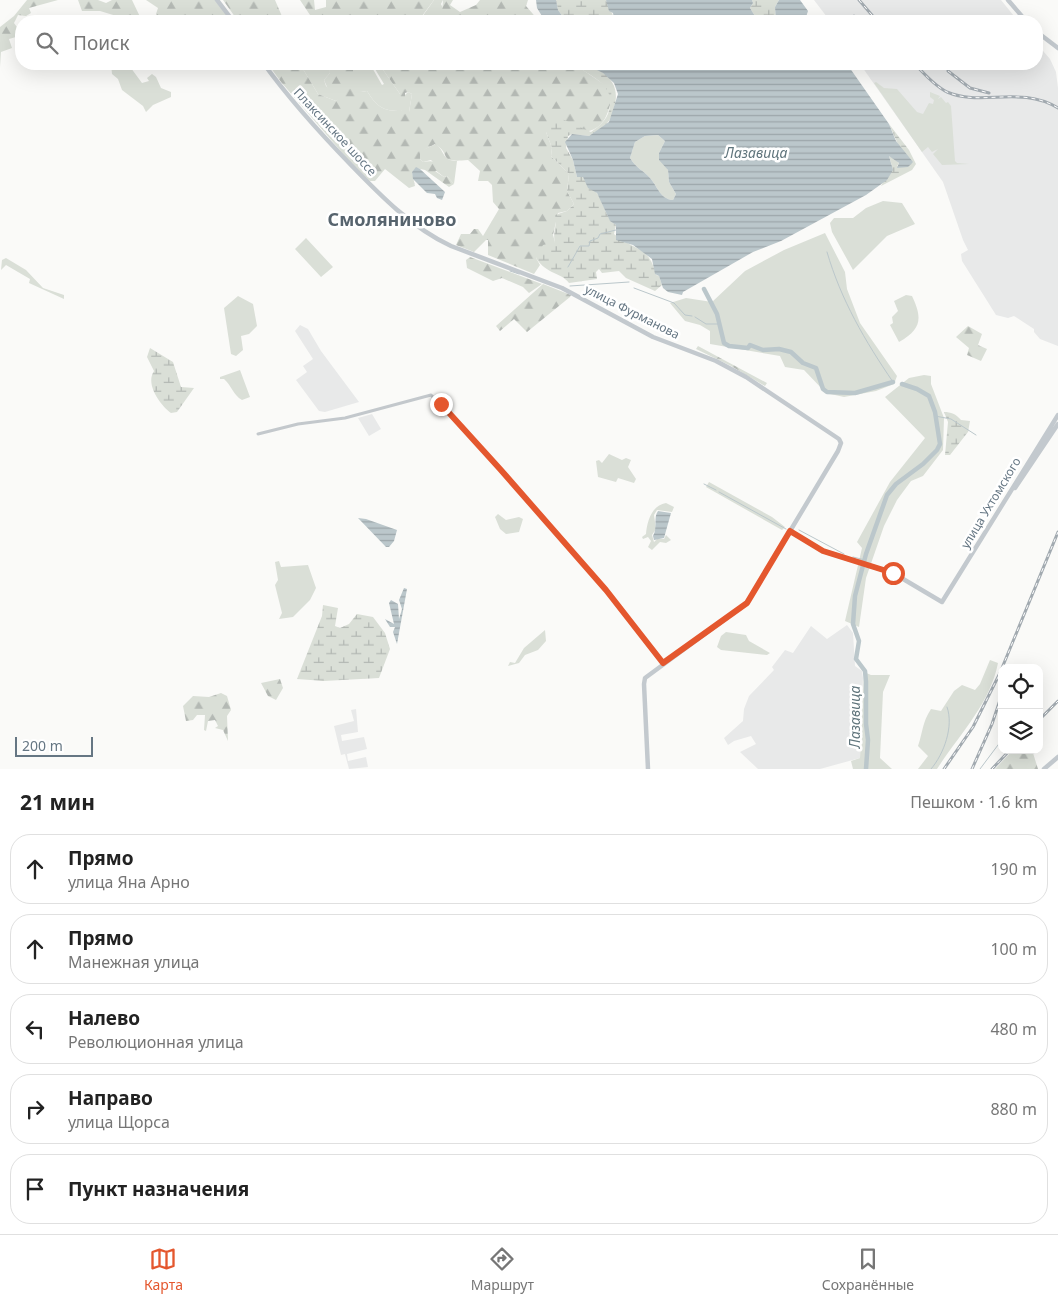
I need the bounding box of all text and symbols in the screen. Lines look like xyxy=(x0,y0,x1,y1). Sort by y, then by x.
search box xyxy=(15,15,1043,70)
icon: search xyxy=(33,29,61,57)
text: Поиск xyxy=(73,30,129,56)
street label: Плаксинское шоссе xyxy=(290,84,381,180)
water label: Лазавица xyxy=(724,143,788,162)
district label: Смоляниново xyxy=(328,207,456,231)
street label: улица Фурманова xyxy=(582,280,683,343)
route end xyxy=(430,393,453,416)
street label: улица Ухтомского xyxy=(957,454,1025,552)
route start xyxy=(882,562,905,585)
map controls xyxy=(998,664,1043,754)
button: locate xyxy=(998,664,1043,709)
water label: Лазавица xyxy=(845,685,864,749)
button: layers xyxy=(998,709,1043,754)
scale bar xyxy=(15,734,92,757)
text: 200 m xyxy=(22,736,63,755)
text: 21 мин xyxy=(20,788,95,816)
text: Пешком · 1.6 km xyxy=(910,791,1038,813)
text: Прямо xyxy=(68,845,134,871)
icon: ahead xyxy=(21,855,49,883)
text: 190 m xyxy=(990,858,1037,880)
text: улица Яна Арно xyxy=(68,871,190,893)
text: Прямо xyxy=(68,925,134,951)
icon: ahead xyxy=(21,935,49,963)
text: 100 m xyxy=(990,938,1037,960)
text: Манежная улица xyxy=(68,951,199,973)
text: Налево xyxy=(68,1005,140,1031)
icon: left xyxy=(21,1015,49,1043)
text: 480 m xyxy=(990,1018,1037,1040)
text: Революционная улица xyxy=(68,1031,244,1053)
text: Направо xyxy=(68,1085,153,1111)
icon: right xyxy=(21,1095,49,1123)
text: 880 m xyxy=(990,1098,1037,1120)
text: улица Щорса xyxy=(68,1111,170,1133)
icon: arrive xyxy=(21,1175,49,1203)
text: Пункт назначения xyxy=(68,1176,249,1202)
tab: Карта xyxy=(144,1245,183,1294)
tab: Маршрут xyxy=(471,1245,534,1294)
tab: Сохранённые xyxy=(822,1245,914,1294)

